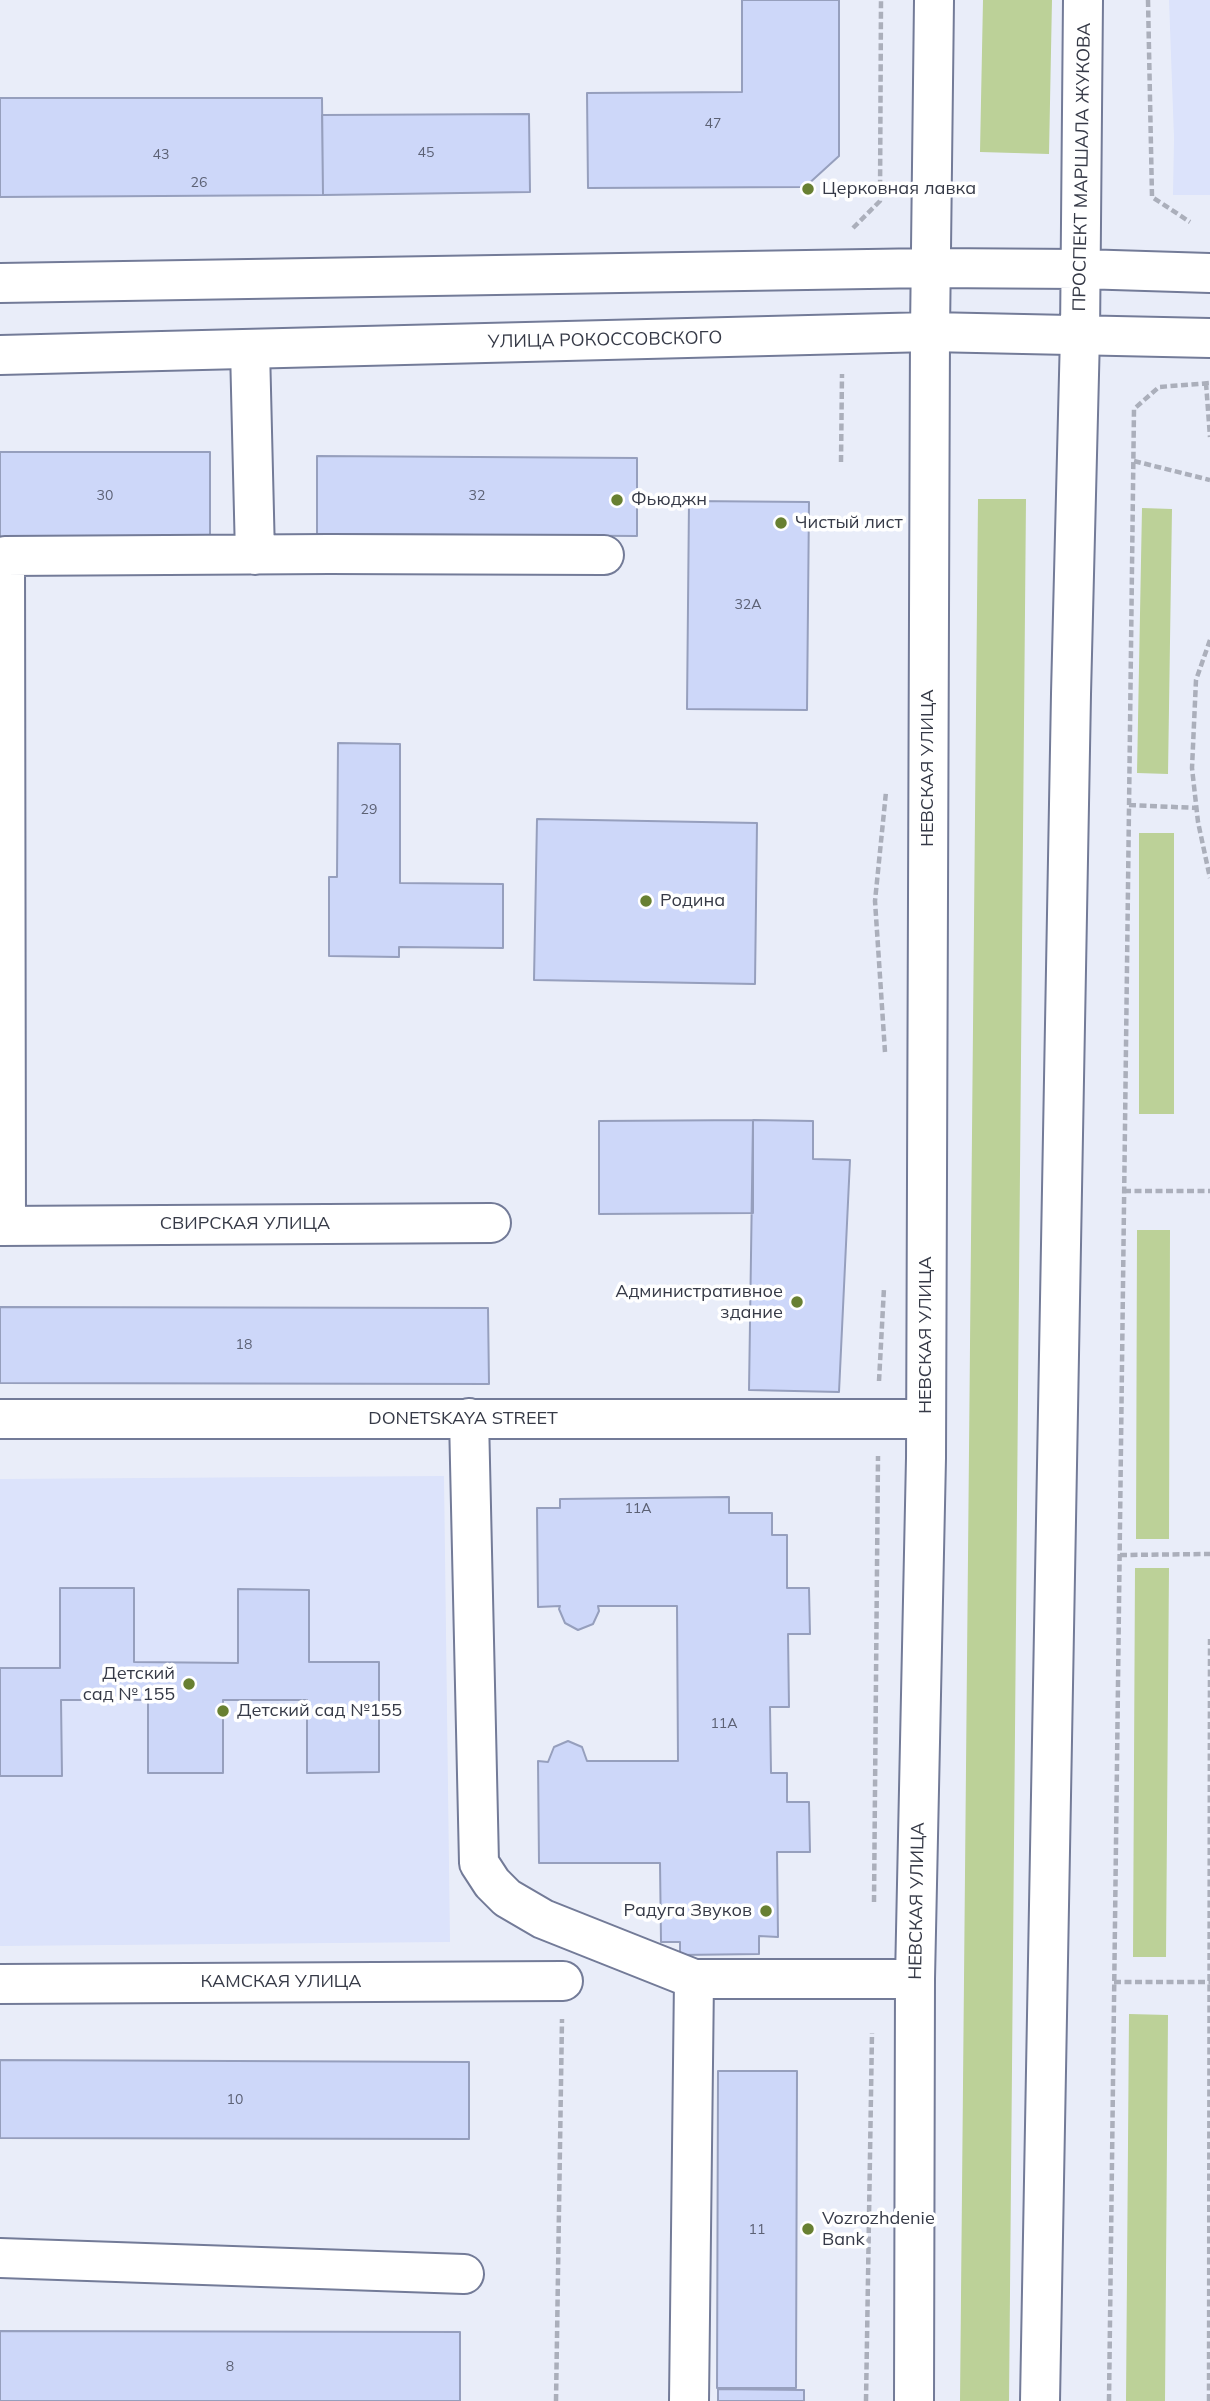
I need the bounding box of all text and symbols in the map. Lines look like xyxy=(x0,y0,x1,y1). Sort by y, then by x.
street label: ПРОСПЕКТ МАРШАЛА ЖУКОВА xyxy=(1069,22,1095,312)
house number: 47 xyxy=(705,116,721,132)
house number: 45 xyxy=(418,145,434,161)
house number: 43 xyxy=(153,147,169,163)
house number: 26 xyxy=(191,175,207,191)
place label: Церковная лавка xyxy=(822,178,976,200)
marker: Церковная лавка xyxy=(800,181,816,197)
street label: УЛИЦА РОКОССОВСКОГО xyxy=(488,327,722,353)
house number: 30 xyxy=(97,488,113,504)
house number: 32 xyxy=(469,488,485,504)
place label: Фьюджн xyxy=(631,489,707,511)
marker: Фьюджн xyxy=(609,492,625,508)
place label: Чистый лист xyxy=(795,512,903,534)
marker: Чистый лист xyxy=(773,515,789,531)
house number: 32А xyxy=(734,597,762,613)
street label: НЕВСКАЯ УЛИЦА xyxy=(917,689,939,847)
house number: 29 xyxy=(361,802,377,818)
place label: Родина xyxy=(660,890,725,912)
marker: Родина xyxy=(638,893,654,909)
street label: СВИРСКАЯ УЛИЦА xyxy=(160,1213,330,1235)
street label: НЕВСКАЯ УЛИЦА xyxy=(915,1256,937,1414)
place label: Административное здание xyxy=(615,1281,783,1324)
marker: Административное здание xyxy=(789,1294,805,1310)
house number: 18 xyxy=(236,1337,252,1353)
street label: DONETSKAYA STREET xyxy=(368,1408,558,1430)
house number: 11А xyxy=(624,1501,652,1517)
place label: Детский сад № 155 xyxy=(83,1663,175,1706)
marker: Детский сад № 155 xyxy=(181,1676,197,1692)
place label: Детский сад №155 xyxy=(237,1700,402,1722)
marker: Детский сад №155 xyxy=(215,1703,231,1719)
house number: 11А xyxy=(710,1716,738,1732)
street label: НЕВСКАЯ УЛИЦА xyxy=(905,1822,929,1980)
place label: Радуга Звуков xyxy=(623,1900,752,1922)
marker: Радуга Звуков xyxy=(758,1903,774,1919)
street label: КАМСКАЯ УЛИЦА xyxy=(200,1971,362,1993)
house number: 10 xyxy=(227,2092,243,2108)
place label: Vozrozhdenie Bank xyxy=(822,2208,935,2250)
marker: Vozrozhdenie Bank xyxy=(800,2221,816,2237)
house number: 11 xyxy=(749,2222,765,2238)
house number: 8 xyxy=(226,2359,234,2375)

